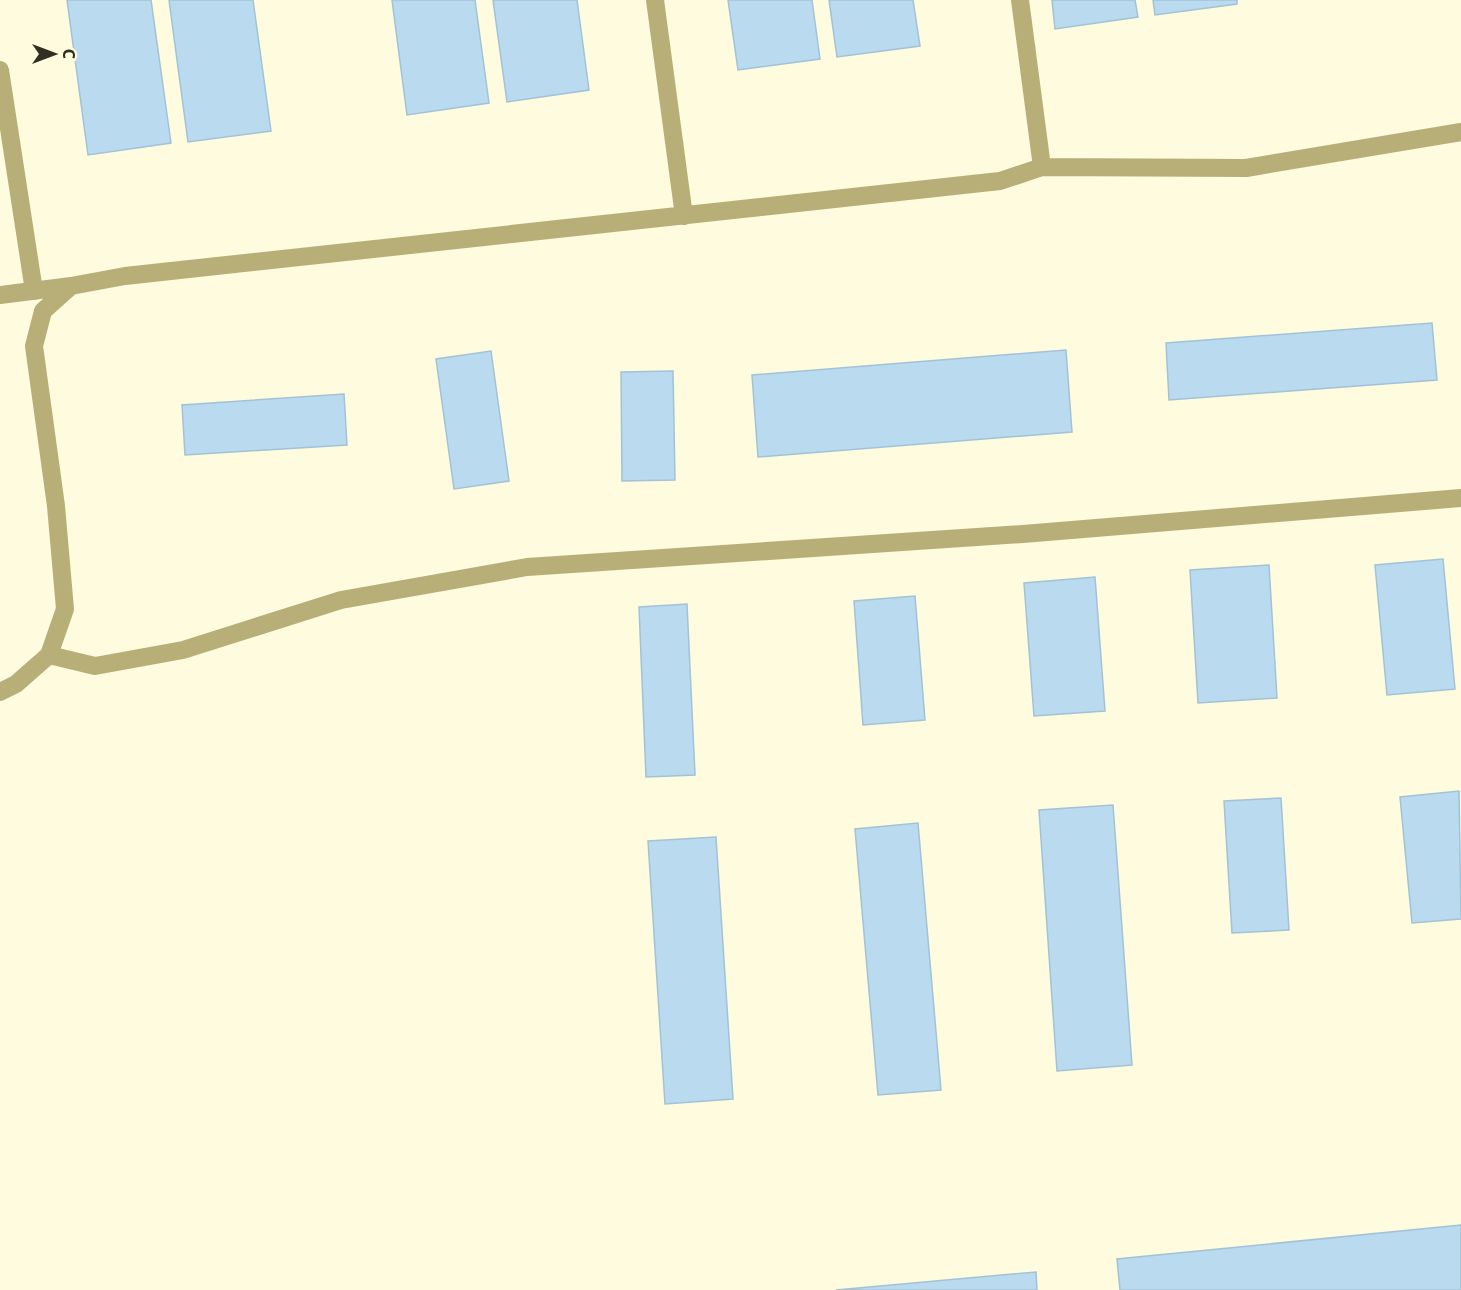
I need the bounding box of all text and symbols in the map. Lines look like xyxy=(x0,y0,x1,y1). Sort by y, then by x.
north arrow xyxy=(24,24,84,84)
text: С xyxy=(58,49,80,59)

